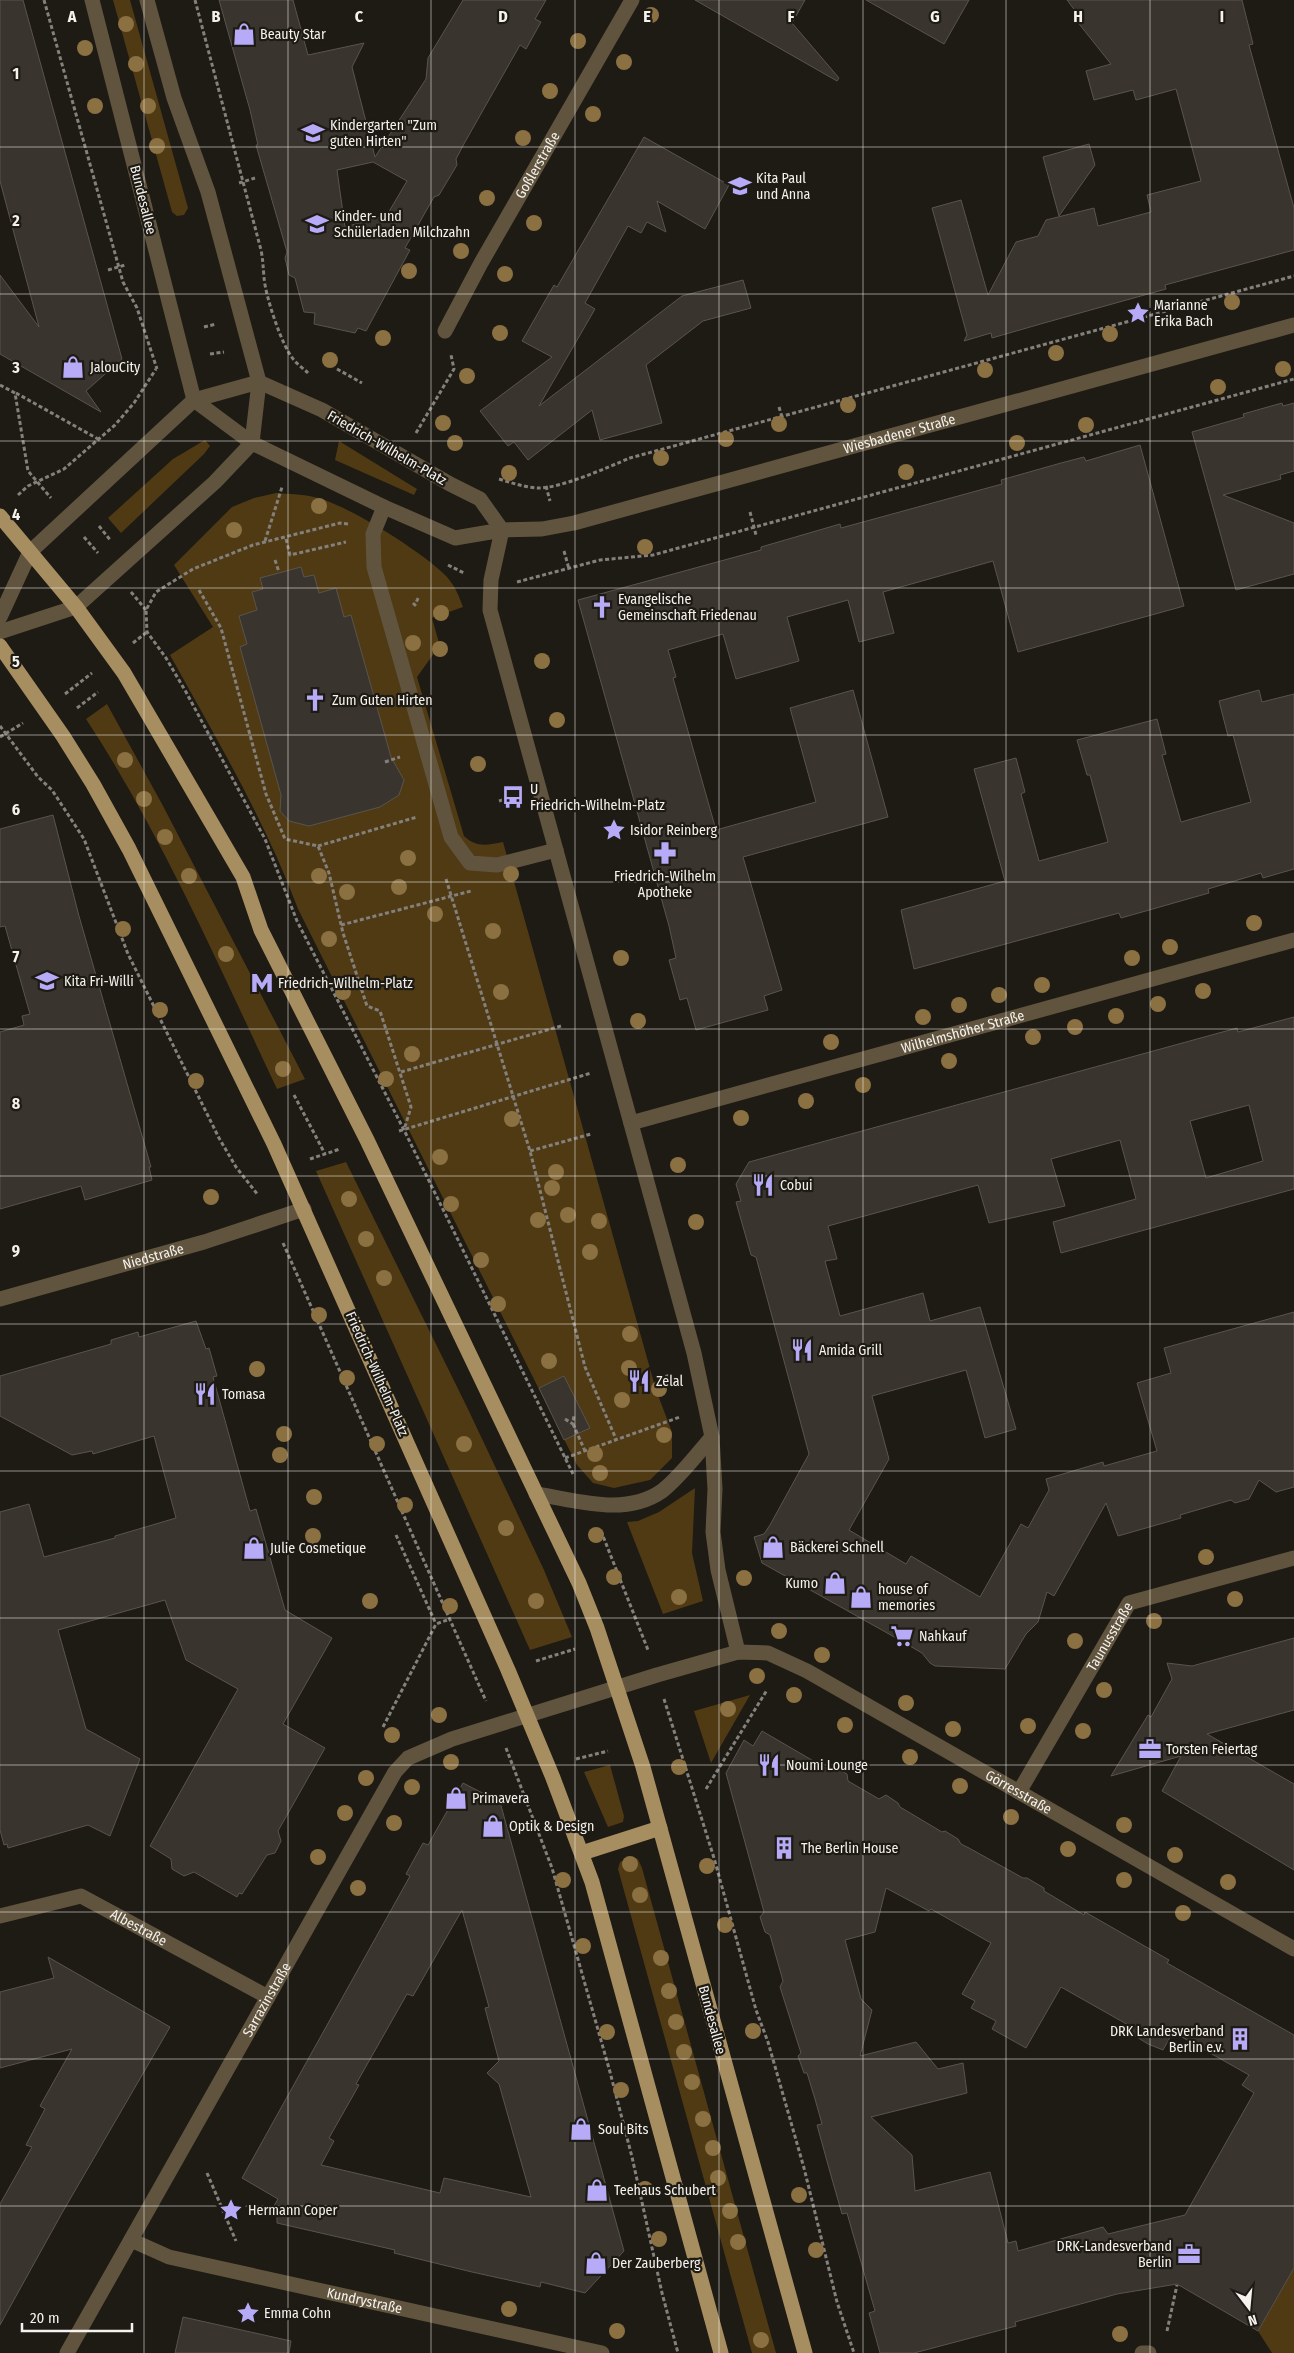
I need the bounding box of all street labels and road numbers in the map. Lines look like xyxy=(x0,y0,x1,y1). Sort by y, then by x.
street label: Goßlerstraße xyxy=(511,128,563,201)
street label: Bundesallee xyxy=(126,164,160,236)
street label: Friedrich-Wilhelm-Platz xyxy=(324,407,450,489)
street label: Wiesbadener Straße xyxy=(841,410,957,457)
street label: Wilhelmshöher Straße xyxy=(899,1006,1026,1057)
street label: Niedstraße xyxy=(121,1240,186,1273)
street label: Friedrich-Wilhelm-Platz xyxy=(342,1309,412,1439)
street label: Taunusstraße xyxy=(1083,1599,1136,1674)
street label: Görresstraße xyxy=(982,1766,1055,1818)
street label: Albestraße xyxy=(107,1905,170,1949)
street label: Sarrazinstraße xyxy=(239,1959,294,2040)
street label: Bundesallee xyxy=(695,1984,729,2056)
street label: Kundrystraße xyxy=(325,2284,404,2317)

